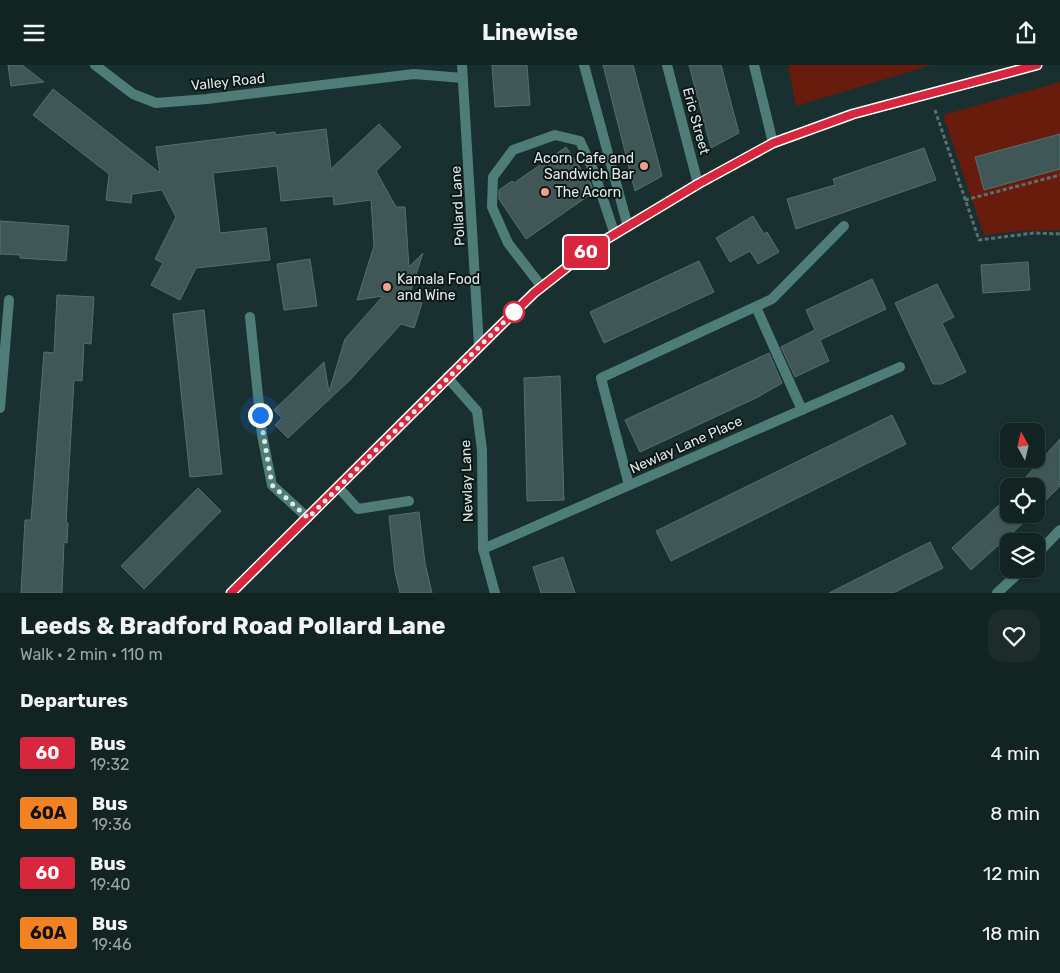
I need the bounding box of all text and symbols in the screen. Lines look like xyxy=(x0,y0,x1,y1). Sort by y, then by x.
icon: menu xyxy=(20,19,48,47)
text: Linewise xyxy=(482,19,578,46)
icon: share xyxy=(1012,19,1040,47)
street label: Valley Road xyxy=(190,70,266,94)
street label: Eric Street xyxy=(679,86,713,157)
place label: Acorn Cafe and Sandwich Bar xyxy=(534,150,635,183)
marker: Acorn Cafe and Sandwich Bar xyxy=(638,160,650,172)
street label: Pollard Lane xyxy=(447,165,469,247)
place label: The Acorn xyxy=(555,184,621,201)
marker: The Acorn xyxy=(539,186,551,198)
line badge: 60 xyxy=(564,236,608,268)
text: 60 xyxy=(574,241,598,263)
place label: Kamala Food and Wine xyxy=(397,271,480,304)
marker: Kamala Food and Wine xyxy=(381,281,393,293)
unlabelled marker xyxy=(503,301,525,323)
your location xyxy=(248,403,273,428)
street label: Newlay Lane Place xyxy=(627,412,745,477)
north arrow xyxy=(1000,423,1045,467)
map controls xyxy=(1000,423,1045,578)
street label: Newlay Lane xyxy=(457,439,477,522)
button: locate xyxy=(1000,478,1045,523)
button: layers xyxy=(1000,533,1045,578)
button: heart xyxy=(988,610,1040,662)
text: Leeds & Bradford Road Pollard Lane xyxy=(20,612,446,640)
text: Walk · 2 min · 110 m xyxy=(20,645,163,664)
text: Departures xyxy=(20,689,128,712)
text: Bus xyxy=(90,732,126,755)
text: 60 xyxy=(36,742,59,764)
text: 4 min xyxy=(991,742,1040,765)
text: 19:32 xyxy=(90,755,129,774)
text: Bus xyxy=(92,792,128,815)
text: 60A xyxy=(30,802,67,824)
text: 8 min xyxy=(990,802,1040,825)
text: 19:36 xyxy=(92,815,131,834)
text: Bus xyxy=(90,852,126,875)
text: 60 xyxy=(36,862,59,884)
text: 12 min xyxy=(983,862,1040,885)
text: 19:40 xyxy=(90,875,131,894)
text: Bus xyxy=(92,912,128,935)
text: 60A xyxy=(30,922,67,944)
text: 18 min xyxy=(982,922,1040,945)
text: 19:46 xyxy=(92,935,132,954)

